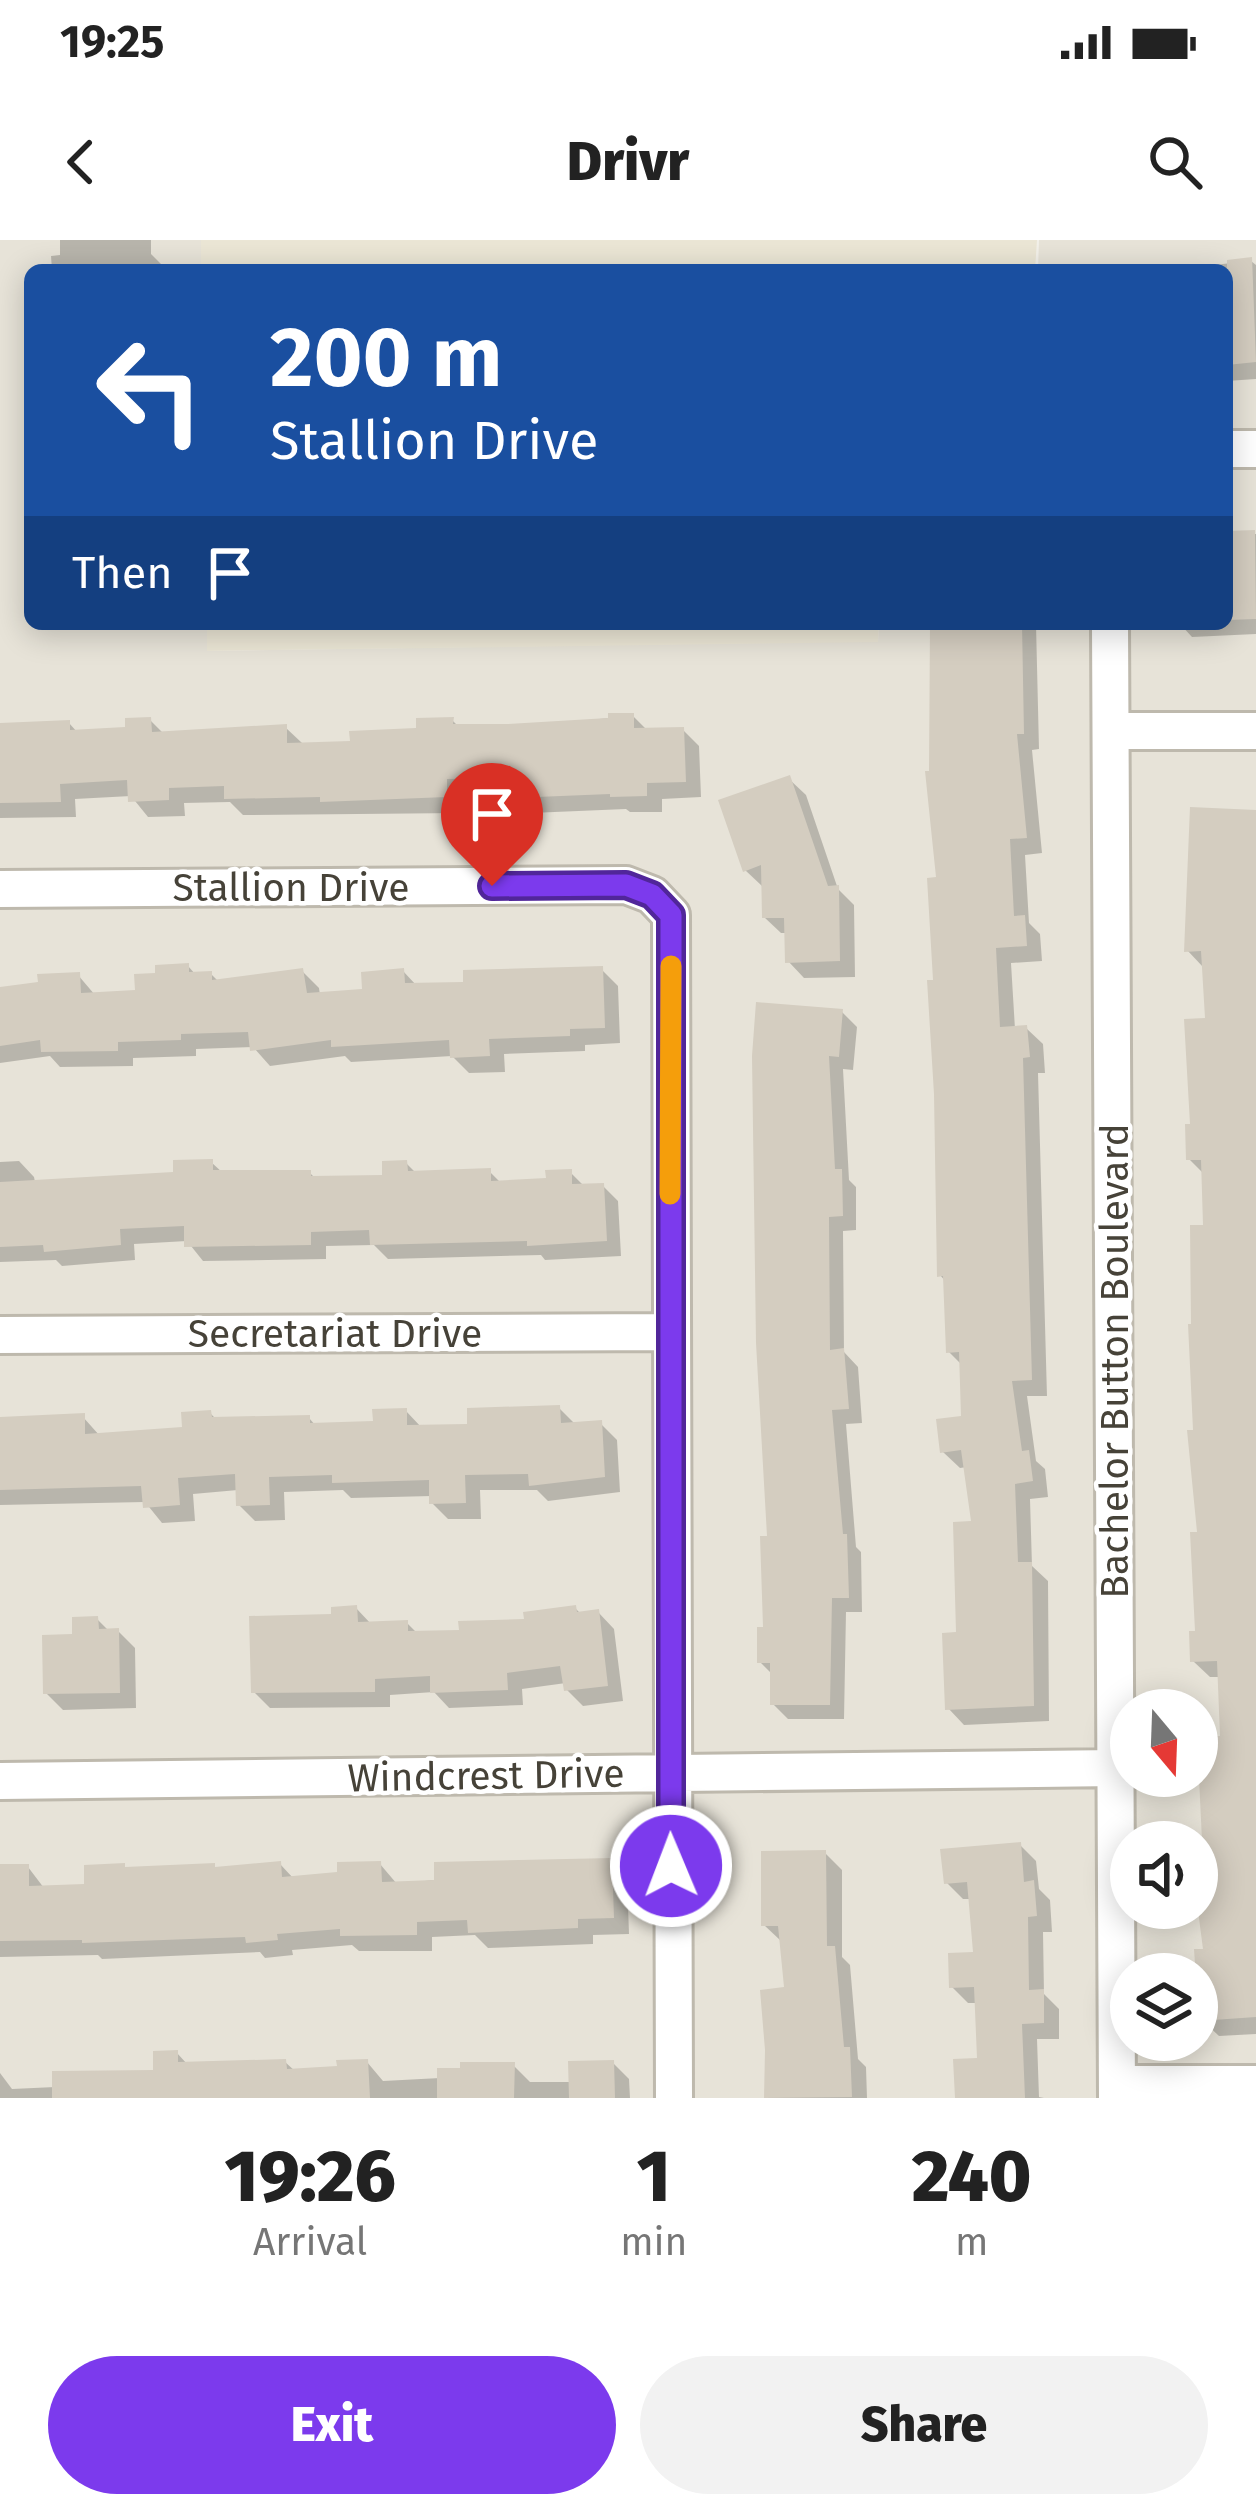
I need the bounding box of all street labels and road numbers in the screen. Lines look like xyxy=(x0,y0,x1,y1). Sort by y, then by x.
street label: Stallion Drive xyxy=(172,865,410,911)
street label: Bachelor Button Boulevard xyxy=(1092,1123,1138,1599)
street label: Secretariat Drive xyxy=(188,1311,482,1357)
street label: Windcrest Drive xyxy=(347,1751,625,1801)

